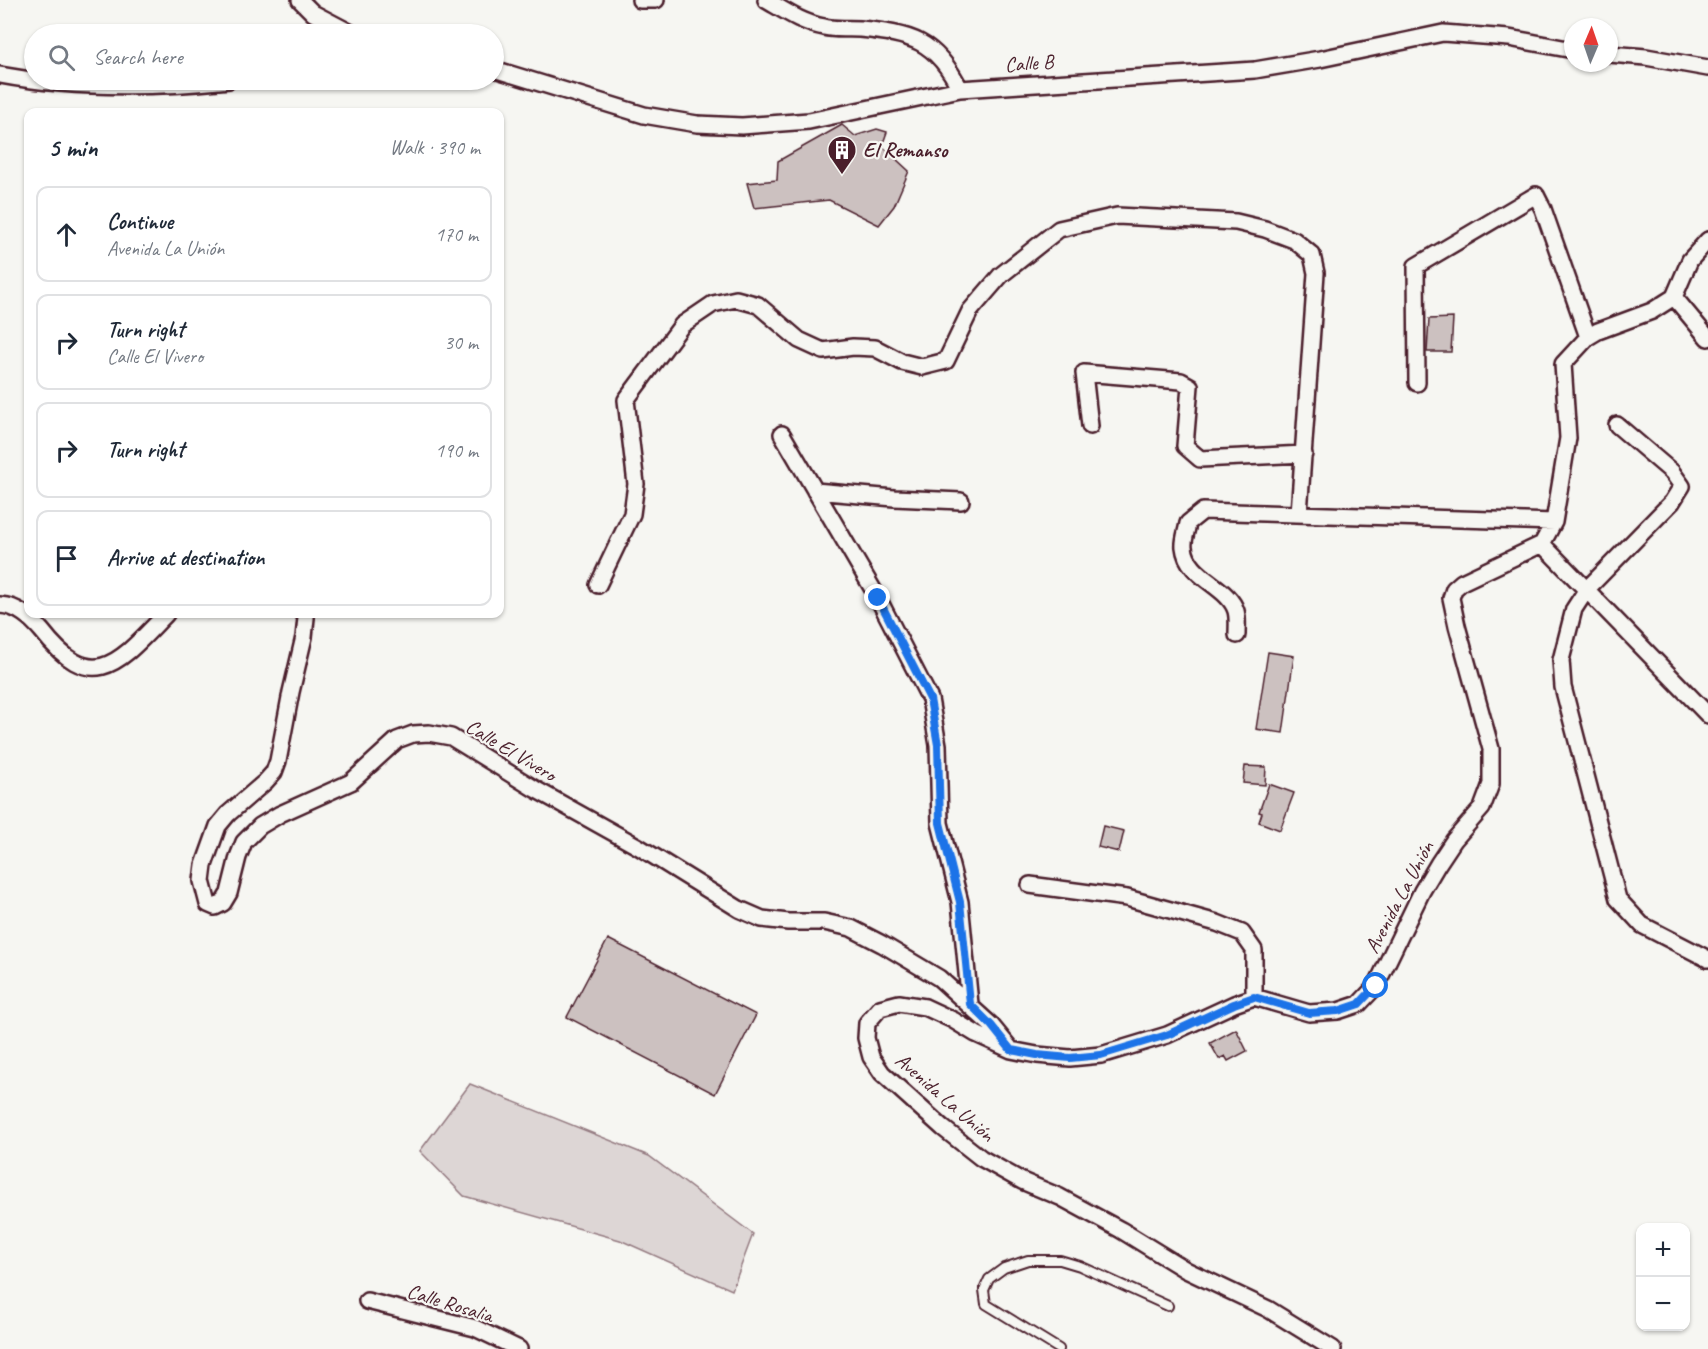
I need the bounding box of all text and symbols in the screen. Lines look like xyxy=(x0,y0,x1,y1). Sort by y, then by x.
north arrow xyxy=(1564,18,1618,72)
search box xyxy=(24,24,504,90)
icon: search xyxy=(45,41,78,74)
text: Search here xyxy=(93,43,183,71)
street label: Calle B xyxy=(1004,48,1057,78)
text: 5 min xyxy=(48,131,97,164)
building icon: El Remanso xyxy=(826,134,858,176)
text: Walk · 390 m xyxy=(390,135,480,160)
place label: El Remanso xyxy=(863,137,949,163)
text: Continue xyxy=(107,208,173,236)
icon: ahead xyxy=(50,218,83,251)
text: 170 m xyxy=(435,222,478,247)
text: Avenida La Unión xyxy=(107,236,224,261)
text: Turn right xyxy=(107,316,184,344)
icon: right xyxy=(50,326,83,359)
text: 30 m xyxy=(444,330,478,355)
text: Calle El Vivero xyxy=(107,344,203,369)
icon: right xyxy=(50,434,83,467)
text: Turn right xyxy=(107,436,184,464)
text: 190 m xyxy=(435,438,478,463)
icon: arrive xyxy=(50,542,83,575)
text: Arrive at destination xyxy=(107,544,264,572)
route end xyxy=(864,584,890,610)
street label: Calle El Vivero xyxy=(461,713,563,788)
street label: Avenida La Unión xyxy=(1359,836,1440,957)
route start xyxy=(1362,972,1388,998)
street label: Avenida La Unión xyxy=(890,1047,1000,1148)
map controls xyxy=(1636,1223,1690,1331)
button: + xyxy=(1636,1223,1690,1277)
button: − xyxy=(1636,1277,1690,1331)
street label: Calle Rosalia xyxy=(404,1278,498,1329)

